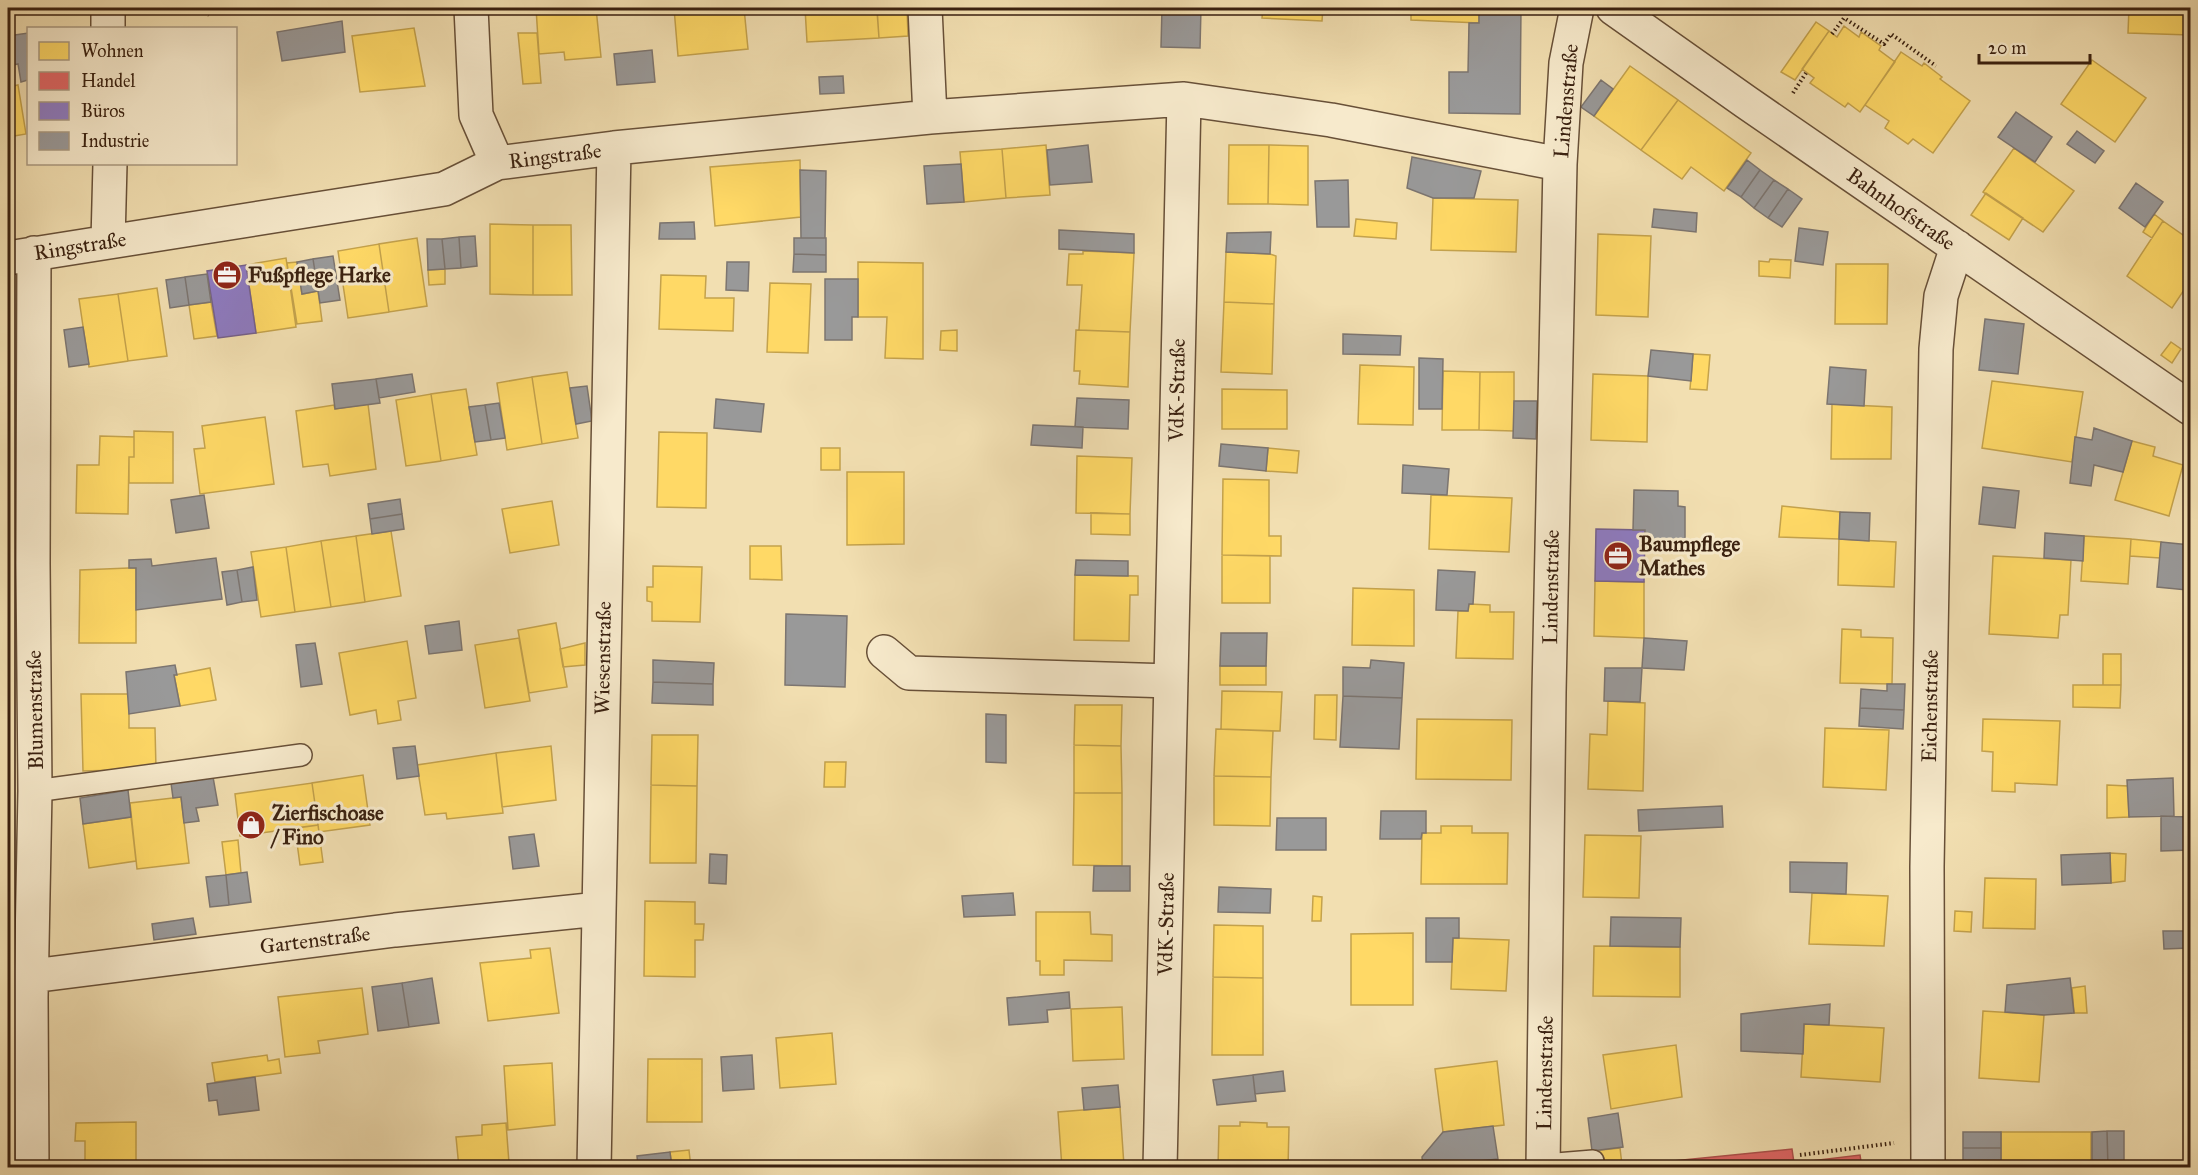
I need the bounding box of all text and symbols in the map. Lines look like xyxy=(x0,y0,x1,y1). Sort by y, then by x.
legend xyxy=(27,27,237,165)
scale bar xyxy=(1979,27,2090,65)
text: 20 m xyxy=(1988,37,2026,59)
text: Wohnen xyxy=(81,40,144,62)
street label: Lindenstraße xyxy=(1548,42,1584,159)
text: Handel xyxy=(81,70,135,92)
text: Büros xyxy=(81,100,125,122)
text: Industrie xyxy=(81,130,149,152)
street label: Ringstraße xyxy=(507,137,603,175)
street label: Bahnhofstraße xyxy=(1842,162,1961,256)
street label: Ringstraße xyxy=(32,226,128,266)
office icon: Fußpflege Harke xyxy=(211,259,243,291)
place label: Fußpflege Harke xyxy=(248,262,391,288)
street label: VdK-Straße xyxy=(1163,338,1191,443)
street label: Lindenstraße xyxy=(1537,529,1565,645)
place label: Baumpflege Mathes xyxy=(1639,531,1741,581)
office icon: Baumpflege Mathes xyxy=(1602,540,1634,572)
street label: Wiesenstraße xyxy=(589,601,617,715)
street label: Eichenstraße xyxy=(1916,649,1944,763)
street label: Blumenstraße xyxy=(21,650,49,770)
place label: Zierfischoase / Fino xyxy=(270,800,384,850)
shop icon: Zierfischoase / Fino xyxy=(235,809,267,841)
street label: VdK-Straße xyxy=(1152,872,1180,977)
street label: Gartenstraße xyxy=(258,920,372,960)
street label: Lindenstraße xyxy=(1531,1015,1559,1131)

